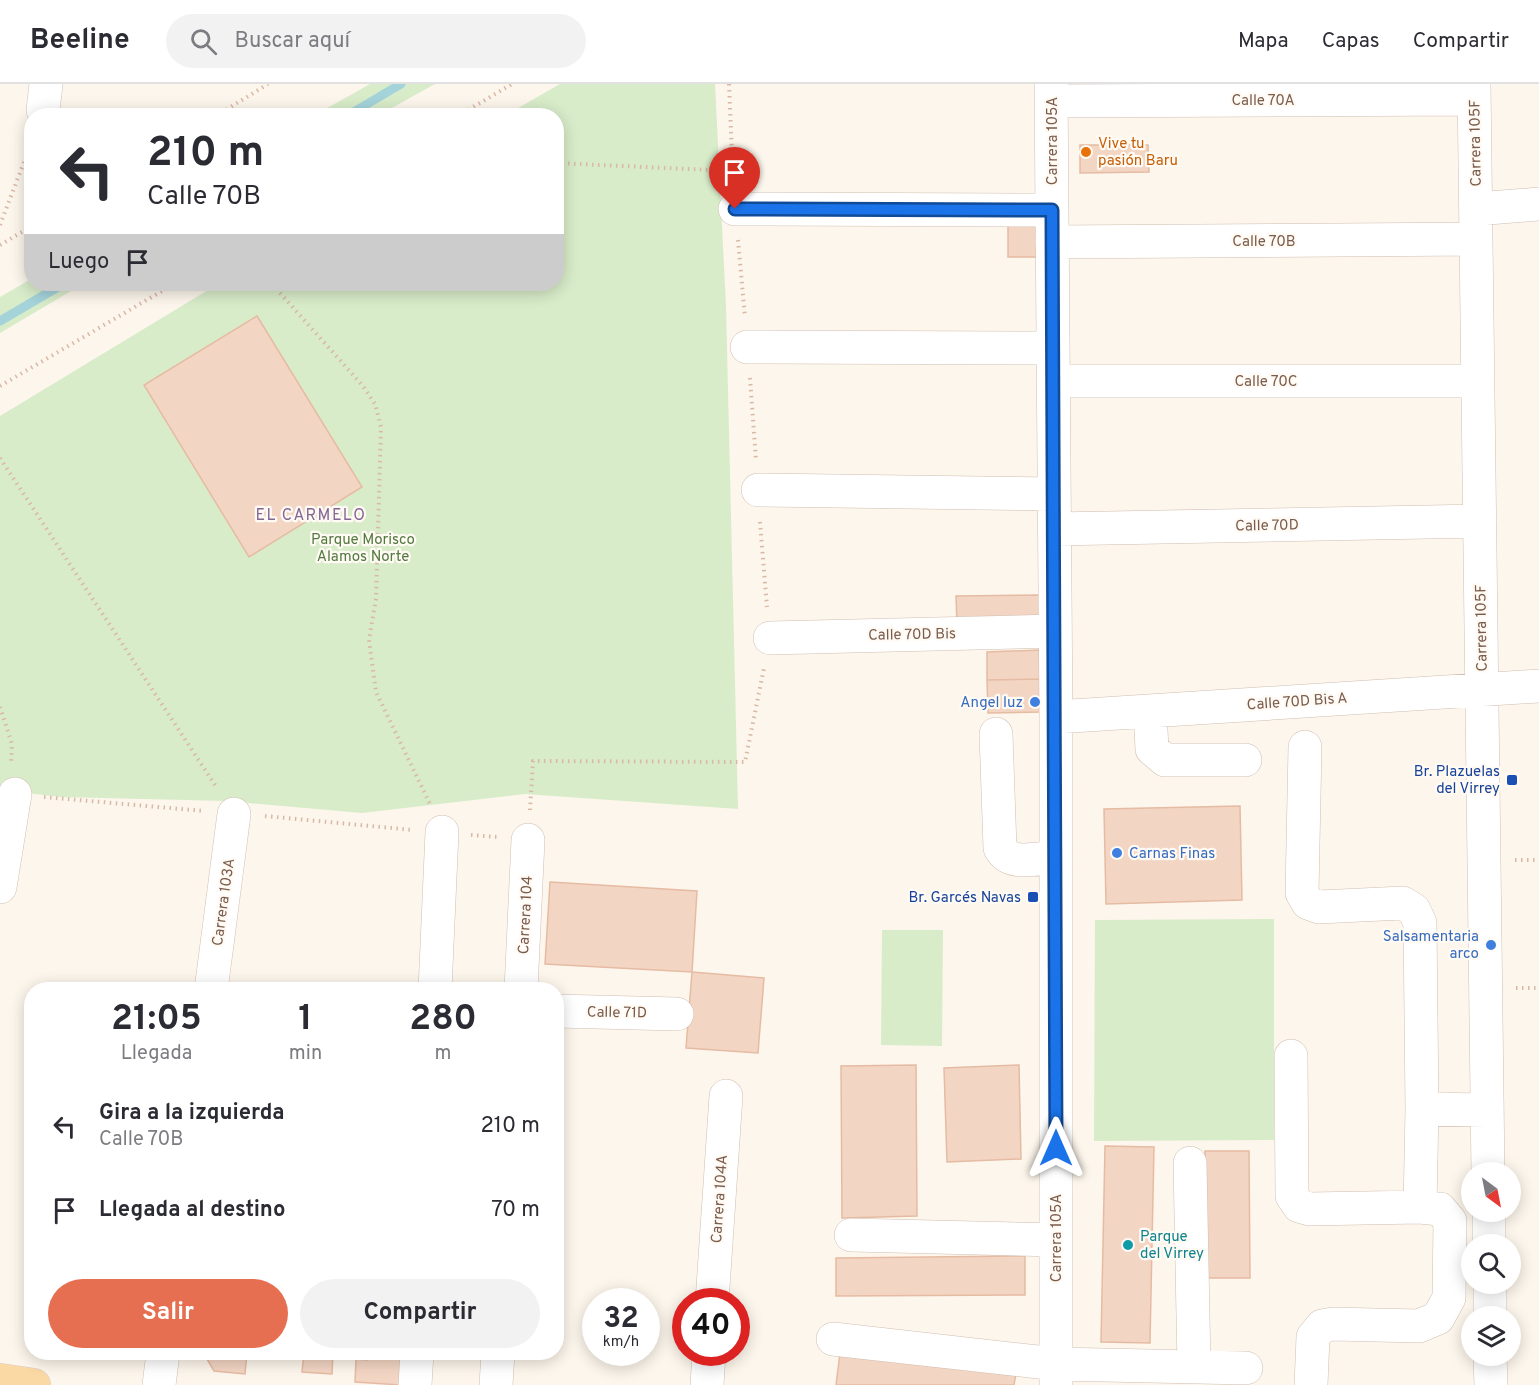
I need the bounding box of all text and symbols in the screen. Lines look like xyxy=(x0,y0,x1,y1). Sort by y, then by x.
search box xyxy=(166,14,586,68)
text: Beeline xyxy=(30,23,130,59)
icon: search xyxy=(187,25,220,58)
text: Buscar aquí xyxy=(235,28,350,55)
text: Mapa xyxy=(1238,28,1289,55)
text: Capas xyxy=(1322,28,1380,55)
text: Compartir xyxy=(1413,28,1509,55)
street label: Calle 70A xyxy=(1231,92,1295,111)
street label: Carrera 105A xyxy=(1044,97,1063,185)
street label: Carrera 105F xyxy=(1466,99,1487,187)
text: 210 m xyxy=(147,128,264,181)
icon: left xyxy=(48,132,126,210)
place label: Vive tu pasión Baru xyxy=(1098,135,1178,171)
marker: Vive tu pasión Baru xyxy=(1079,145,1093,159)
pin xyxy=(709,147,760,209)
icon: arrive xyxy=(718,156,751,189)
text: Calle 70B xyxy=(147,180,261,214)
street label: Calle 70B xyxy=(1232,233,1296,252)
icon: arrive xyxy=(121,246,154,279)
text: Luego xyxy=(48,249,109,276)
street label: Calle 70C xyxy=(1234,373,1298,392)
district label: EL CARMELO xyxy=(256,506,366,526)
street label: Calle 70D xyxy=(1235,516,1299,537)
park label: Parque Morisco Alamos Norte xyxy=(311,531,415,567)
street label: Carrera 105F xyxy=(1472,584,1493,672)
street label: Calle 70D Bis xyxy=(868,625,956,646)
street label: Calle 70D Bis A xyxy=(1246,689,1348,715)
place label: Angel luz xyxy=(960,694,1023,713)
marker: Angel luz xyxy=(1028,695,1042,709)
place label: Br. Plazuelas del Virrey xyxy=(1414,763,1500,799)
marker: Br. Plazuelas del Virrey xyxy=(1505,773,1519,787)
place label: Carnas Finas xyxy=(1129,845,1215,864)
marker: Carnas Finas xyxy=(1110,846,1124,860)
street label: Carrera 103A xyxy=(209,857,240,947)
street label: Carrera 104 xyxy=(515,875,538,955)
place label: Br. Garcés Navas xyxy=(908,889,1021,908)
marker: Br. Garcés Navas xyxy=(1026,890,1040,904)
place label: Salsamentaria arco xyxy=(1383,928,1479,964)
marker: Salsamentaria arco xyxy=(1484,938,1498,952)
text: 21:05 xyxy=(111,997,202,1043)
text: 1 xyxy=(298,997,313,1043)
text: 280 xyxy=(409,997,477,1043)
street label: Calle 71D xyxy=(587,1003,647,1024)
text: Llegada xyxy=(121,1041,192,1067)
text: min xyxy=(289,1041,322,1067)
text: m xyxy=(435,1041,452,1067)
text: Gira a la izquierda xyxy=(99,1100,285,1127)
icon: left xyxy=(48,1110,81,1143)
text: 210 m xyxy=(480,1113,540,1140)
position arrow xyxy=(1024,1116,1088,1180)
text: Calle 70B xyxy=(99,1127,183,1153)
street label: Carrera 104A xyxy=(708,1154,733,1244)
north arrow xyxy=(1461,1162,1521,1222)
map controls xyxy=(1461,1162,1521,1366)
icon: arrive xyxy=(48,1194,81,1227)
street label: Carrera 105A xyxy=(1048,1194,1067,1282)
text: Llegada al destino xyxy=(99,1197,285,1224)
text: 70 m xyxy=(491,1197,540,1224)
place label: Parque del Virrey xyxy=(1140,1228,1204,1264)
button: search xyxy=(1461,1234,1521,1294)
marker: Parque del Virrey xyxy=(1121,1238,1135,1252)
button: Salir xyxy=(48,1279,288,1348)
button: Compartir xyxy=(300,1279,540,1348)
speed limit sign: 40 xyxy=(672,1288,750,1366)
text: 32 xyxy=(603,1301,639,1338)
button: layers xyxy=(1461,1306,1521,1366)
text: km/h xyxy=(603,1333,639,1352)

